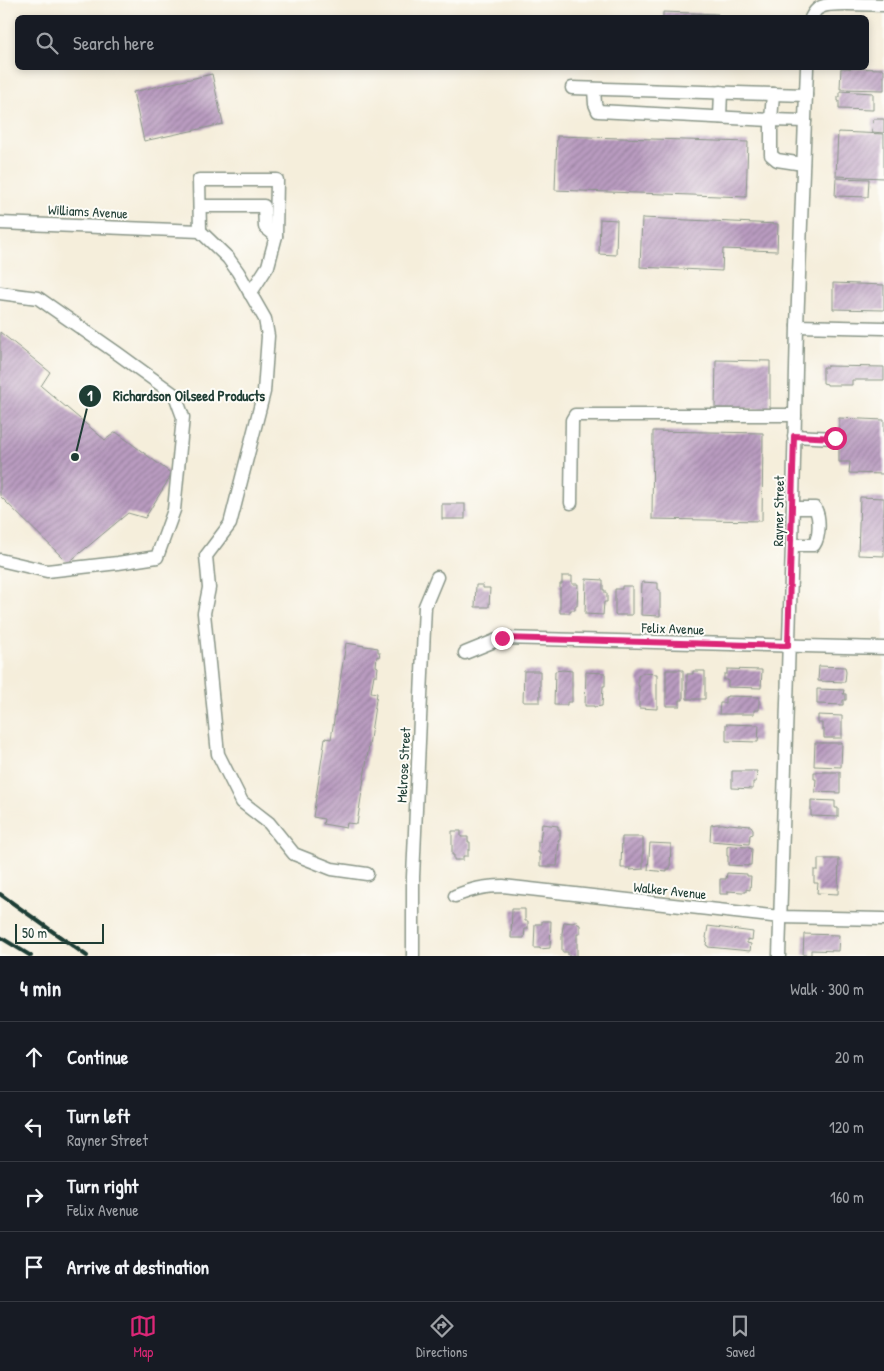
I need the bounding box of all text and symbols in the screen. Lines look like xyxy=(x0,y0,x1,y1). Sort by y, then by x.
search box xyxy=(15,15,869,70)
icon: search xyxy=(33,29,61,57)
text: Search here xyxy=(73,30,154,56)
street label: Williams Avenue xyxy=(48,199,129,223)
callout: Richardson Oilseed Products xyxy=(78,381,275,411)
text: 1 xyxy=(87,385,93,406)
text: Richardson Oilseed Products xyxy=(113,385,265,406)
route start xyxy=(824,427,847,450)
street label: Rayner Street xyxy=(768,475,789,547)
street label: Felix Avenue xyxy=(640,617,705,639)
route end xyxy=(491,627,514,650)
street label: Melrose Street xyxy=(392,727,414,803)
street label: Walker Avenue xyxy=(633,877,708,903)
scale bar xyxy=(15,921,104,944)
text: 50 m xyxy=(22,923,47,942)
text: 4 min xyxy=(20,974,61,1003)
text: Walk · 300 m xyxy=(790,978,864,1000)
icon: ahead xyxy=(20,1043,48,1071)
text: Continue xyxy=(67,1044,128,1070)
text: 20 m xyxy=(835,1046,864,1068)
text: Turn left xyxy=(67,1103,130,1129)
icon: left xyxy=(20,1113,48,1141)
text: 120 m xyxy=(829,1116,864,1138)
text: Rayner Street xyxy=(67,1129,148,1151)
text: Turn right xyxy=(67,1173,138,1199)
icon: right xyxy=(20,1183,48,1211)
text: 160 m xyxy=(830,1186,864,1208)
text: Felix Avenue xyxy=(67,1199,139,1221)
icon: arrive xyxy=(20,1253,48,1281)
text: Arrive at destination xyxy=(67,1254,209,1280)
tab: Map xyxy=(129,1312,157,1361)
tab: Directions xyxy=(416,1312,467,1361)
tab: Saved xyxy=(726,1312,755,1361)

